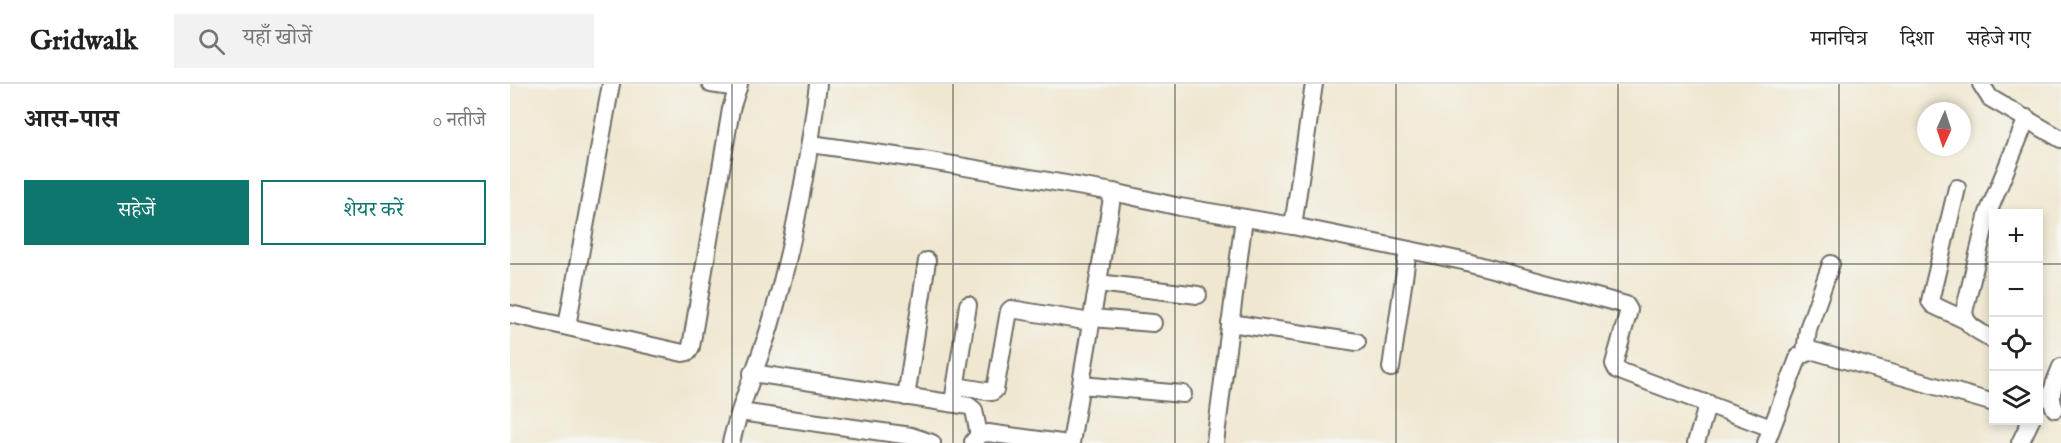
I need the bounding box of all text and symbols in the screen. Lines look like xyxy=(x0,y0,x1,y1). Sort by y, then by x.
search box xyxy=(174,14,594,68)
text: Gridwalk xyxy=(30,24,138,59)
text: यहाँ खोजें xyxy=(243,24,312,52)
icon: search xyxy=(195,25,228,58)
text: मानचित्र xyxy=(1810,26,1867,53)
text: दिशा xyxy=(1900,26,1934,53)
text: सहेजे गए xyxy=(1967,26,2031,53)
north arrow xyxy=(1917,102,1971,156)
text: आस-पास xyxy=(24,103,119,136)
text: 0 नतीजे xyxy=(432,108,486,133)
button: सहेजें xyxy=(24,180,249,245)
button: शेयर करें xyxy=(261,180,486,245)
map controls xyxy=(1989,209,2043,425)
button: + xyxy=(1989,209,2043,263)
button: − xyxy=(1989,263,2043,317)
button: locate xyxy=(1989,317,2043,371)
button: layers xyxy=(1989,371,2043,425)

